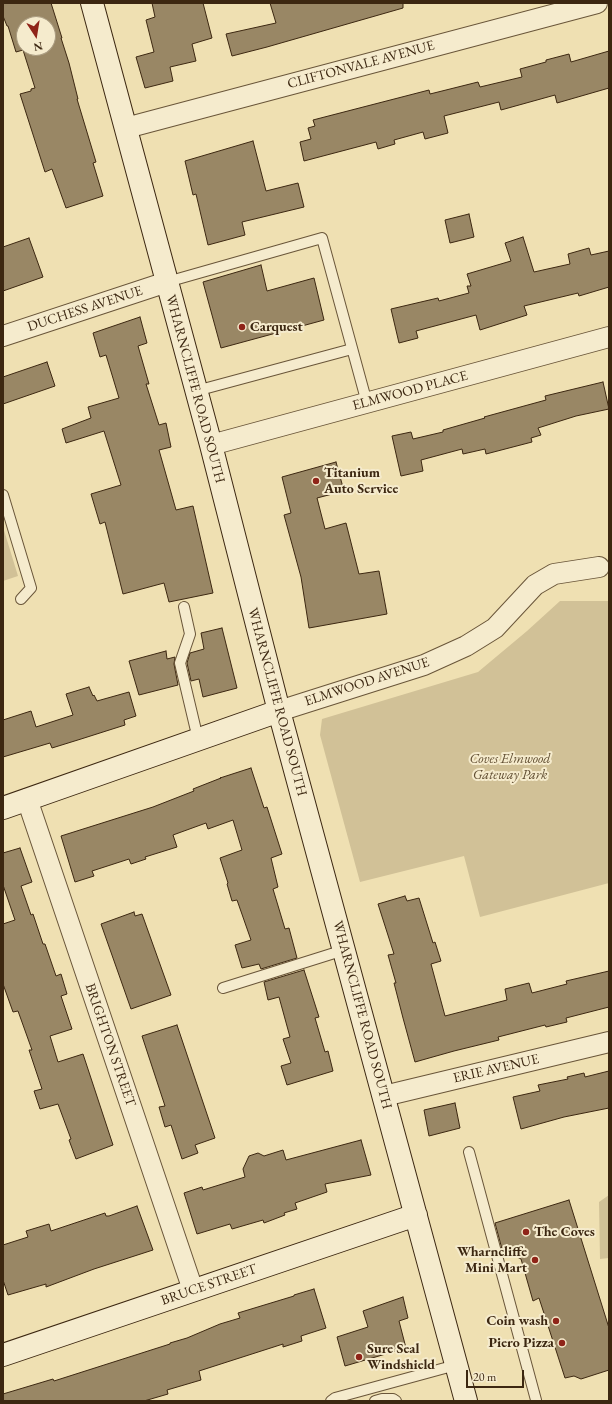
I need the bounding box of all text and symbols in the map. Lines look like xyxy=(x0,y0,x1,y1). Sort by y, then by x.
north arrow xyxy=(16,16,56,56)
street label: CLIFTONVALE AVENUE xyxy=(286,37,436,93)
text: N xyxy=(32,39,44,55)
street label: DUCHESS AVENUE xyxy=(25,282,145,336)
street label: WHARNCLIFFE ROAD SOUTH xyxy=(162,293,228,485)
place label: Carquest xyxy=(250,319,303,335)
marker: Carquest xyxy=(237,322,247,332)
street label: ELMWOOD PLACE xyxy=(350,368,470,414)
place label: Titanium Auto Service xyxy=(324,465,398,498)
marker: Titanium Auto Service xyxy=(311,476,321,486)
street label: WHARNCLIFFE ROAD SOUTH xyxy=(244,606,310,798)
street label: ELMWOOD AVENUE xyxy=(303,654,431,710)
park label: Coves Elmwood Gateway Park xyxy=(469,751,551,784)
street label: WHARNCLIFFE ROAD SOUTH xyxy=(329,919,395,1111)
street label: BRIGHTON STREET xyxy=(81,981,139,1109)
street label: ERIE AVENUE xyxy=(451,1051,541,1087)
place label: The Coves xyxy=(534,1224,595,1240)
marker: The Coves xyxy=(521,1227,531,1237)
place label: Wharncliffe Mini Mart xyxy=(457,1244,527,1276)
marker: Wharncliffe Mini Mart xyxy=(530,1255,540,1265)
street label: BRUCE STREET xyxy=(159,1261,259,1309)
place label: Coin wash xyxy=(486,1313,548,1329)
marker: Coin wash xyxy=(551,1316,561,1326)
place label: Piero Pizza xyxy=(489,1335,554,1351)
marker: Piero Pizza xyxy=(557,1338,567,1348)
place label: Sure Seal Windshield xyxy=(367,1341,435,1374)
marker: Sure Seal Windshield xyxy=(354,1352,364,1362)
scale bar xyxy=(468,1362,526,1388)
text: 20 m xyxy=(473,1369,496,1385)

